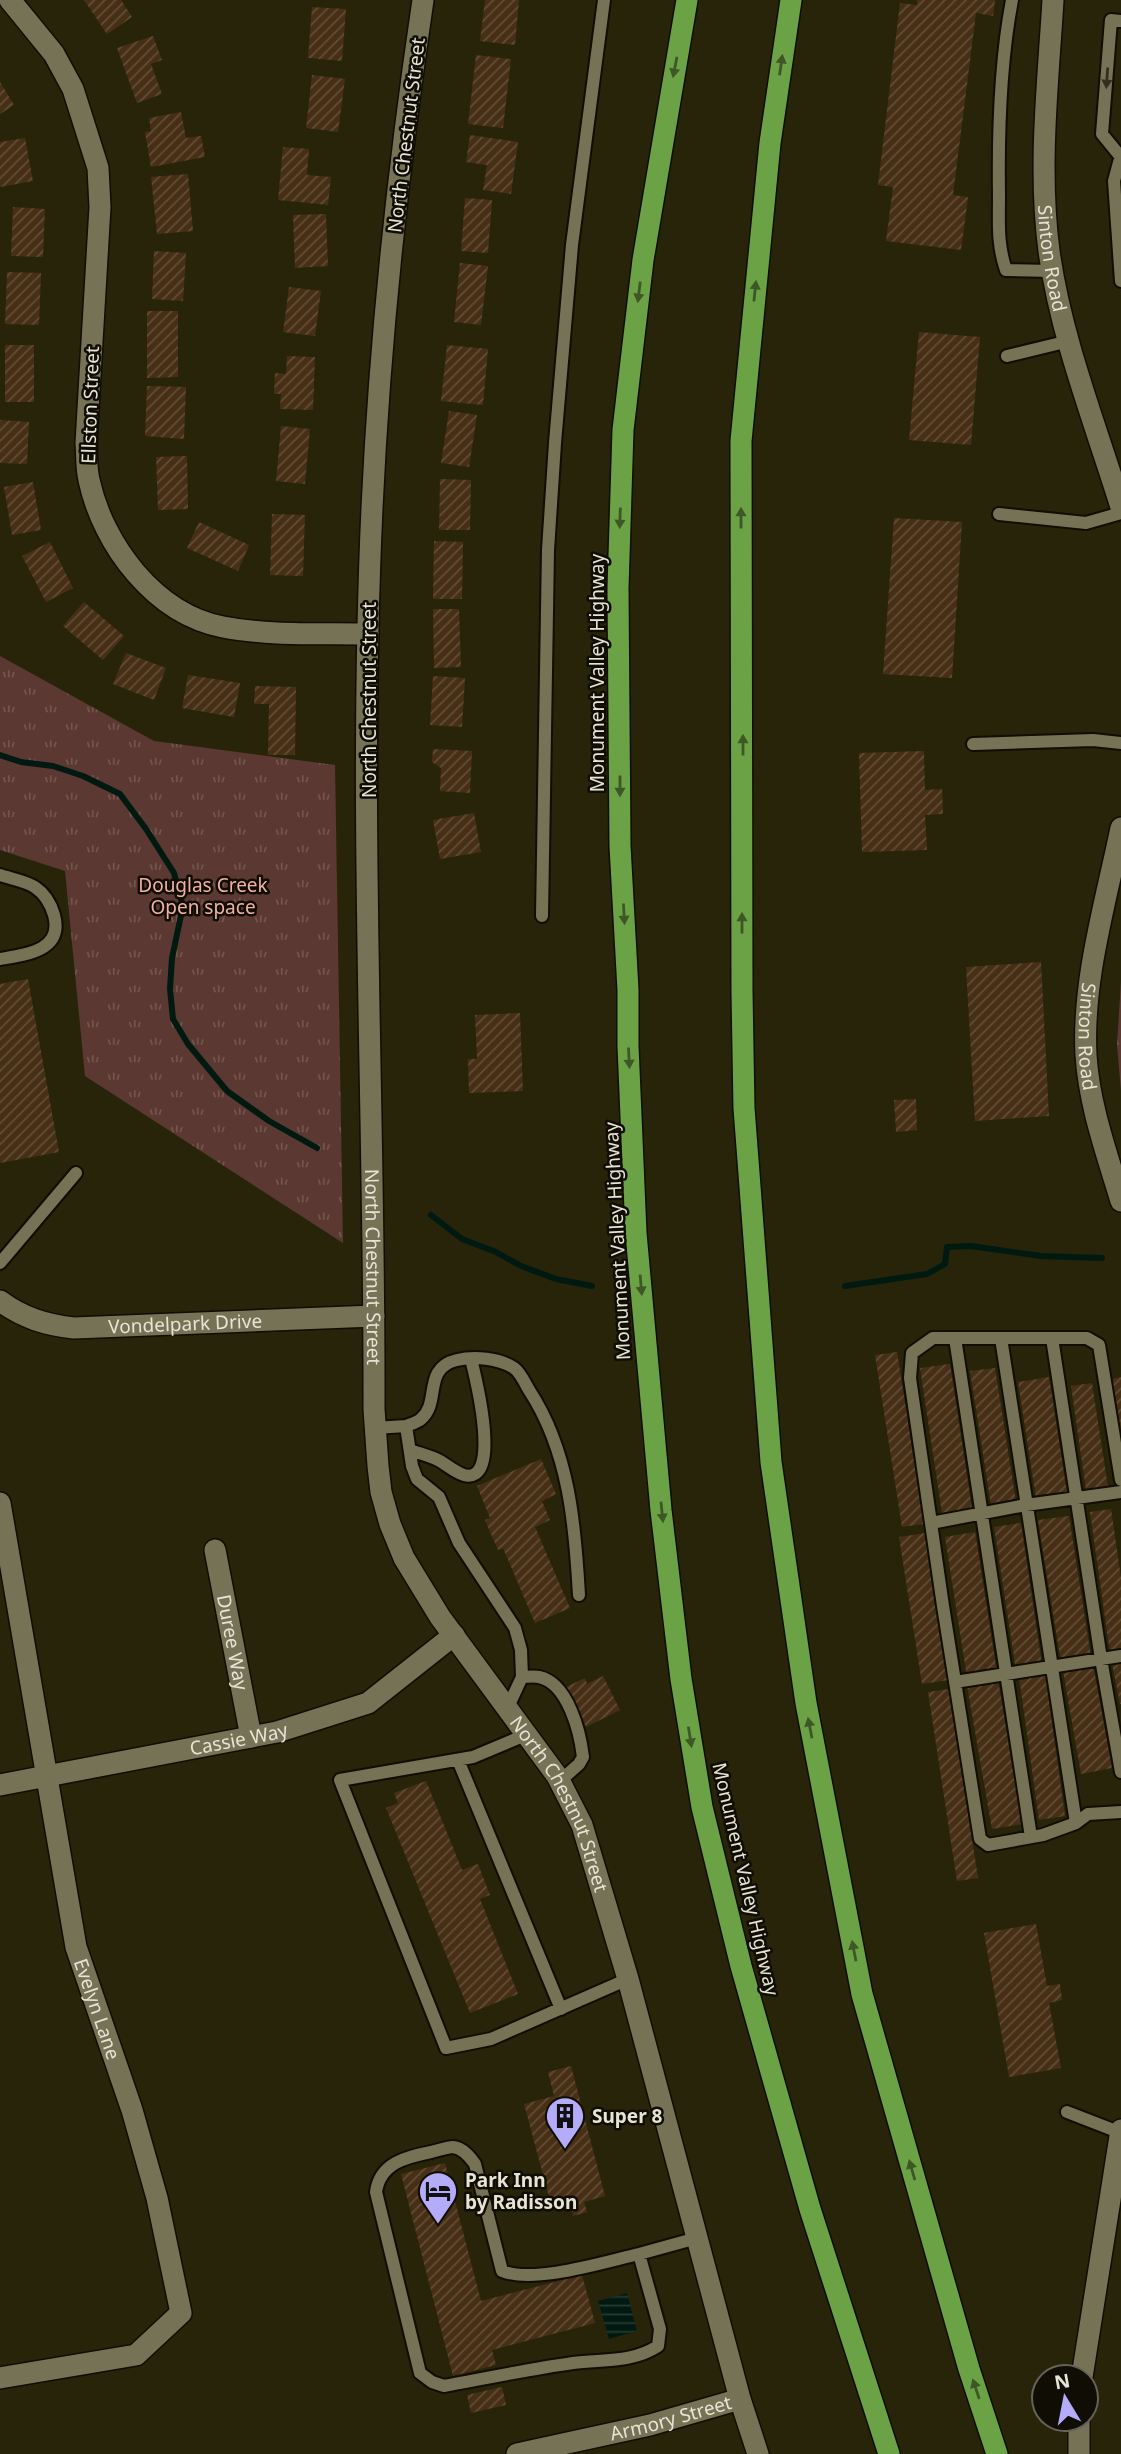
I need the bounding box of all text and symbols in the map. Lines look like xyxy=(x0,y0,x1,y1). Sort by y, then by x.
street label: North Chestnut Street xyxy=(381,36,431,234)
one-way arrow xyxy=(776,54,787,76)
one-way arrow xyxy=(669,56,680,78)
one-way arrow xyxy=(1101,67,1112,89)
street label: Sinton Road xyxy=(1032,204,1073,314)
one-way arrow xyxy=(750,280,761,302)
one-way arrow xyxy=(633,281,644,303)
street label: Ellston Street xyxy=(75,346,105,464)
one-way arrow xyxy=(614,507,626,529)
one-way arrow xyxy=(736,507,747,529)
street label: Monument Valley Highway xyxy=(584,554,610,792)
street label: North Chestnut Street xyxy=(356,602,382,798)
one-way arrow xyxy=(737,734,749,756)
one-way arrow xyxy=(614,776,626,798)
park label: Douglas Creek Open space xyxy=(138,872,268,920)
one-way arrow xyxy=(619,903,630,925)
one-way arrow xyxy=(736,912,748,934)
street label: Sinton Road xyxy=(1073,981,1103,1092)
one-way arrow xyxy=(623,1047,634,1069)
street label: Monument Valley Highway xyxy=(598,1121,636,1361)
street label: North Chestnut Street xyxy=(359,1169,387,1365)
one-way arrow xyxy=(635,1275,646,1297)
street label: Vondelpark Drive xyxy=(108,1307,263,1340)
one-way arrow xyxy=(656,1501,667,1523)
street label: Duree Way xyxy=(211,1592,255,1693)
street label: North Chestnut Street xyxy=(504,1710,614,1895)
street label: Cassie Way xyxy=(188,1716,291,1761)
one-way arrow xyxy=(805,1717,816,1739)
one-way arrow xyxy=(685,1727,696,1749)
street label: Monument Valley Highway xyxy=(707,1760,786,1998)
one-way arrow xyxy=(848,1940,859,1962)
street label: Evelyn Lane xyxy=(68,1955,127,2063)
building icon: Super 8 xyxy=(544,2095,586,2150)
place label: Super 8 xyxy=(592,2103,663,2129)
one-way arrow xyxy=(907,2160,917,2181)
place label: Park Inn by Radisson xyxy=(465,2167,577,2215)
hotel icon: Park Inn by Radisson xyxy=(417,2170,459,2225)
north arrow xyxy=(1030,2363,1100,2433)
text: N xyxy=(1052,2367,1072,2395)
one-way arrow xyxy=(970,2378,981,2399)
street label: Armory Street xyxy=(608,2389,735,2446)

